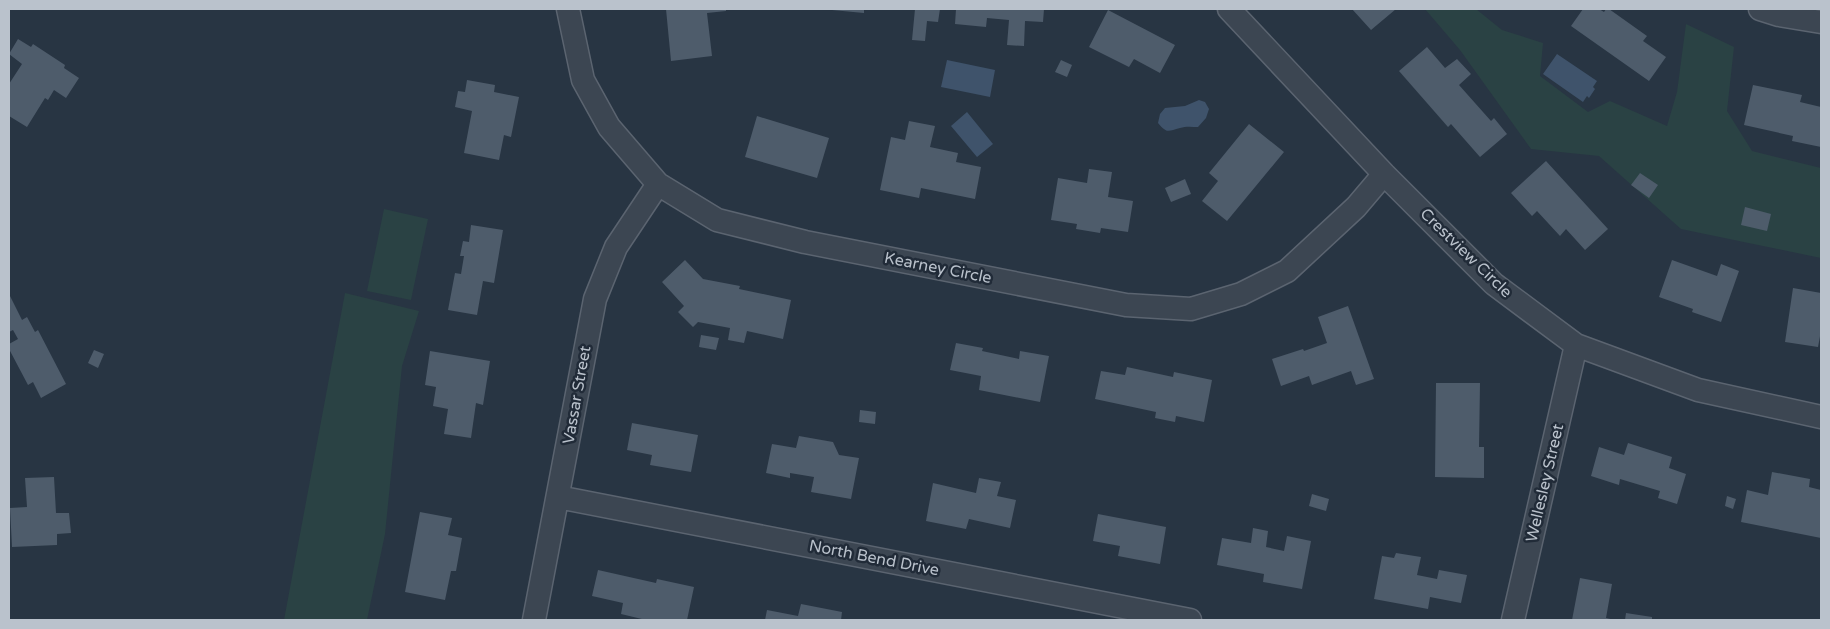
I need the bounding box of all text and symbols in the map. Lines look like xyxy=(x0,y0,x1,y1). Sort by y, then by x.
street label: Crestview Circle xyxy=(1416,204,1516,302)
street label: Kearney Circle xyxy=(883,248,993,288)
street label: Vassar Street xyxy=(559,344,595,446)
street label: Wellesley Street xyxy=(1522,422,1568,544)
street label: North Bend Drive xyxy=(807,536,941,580)

